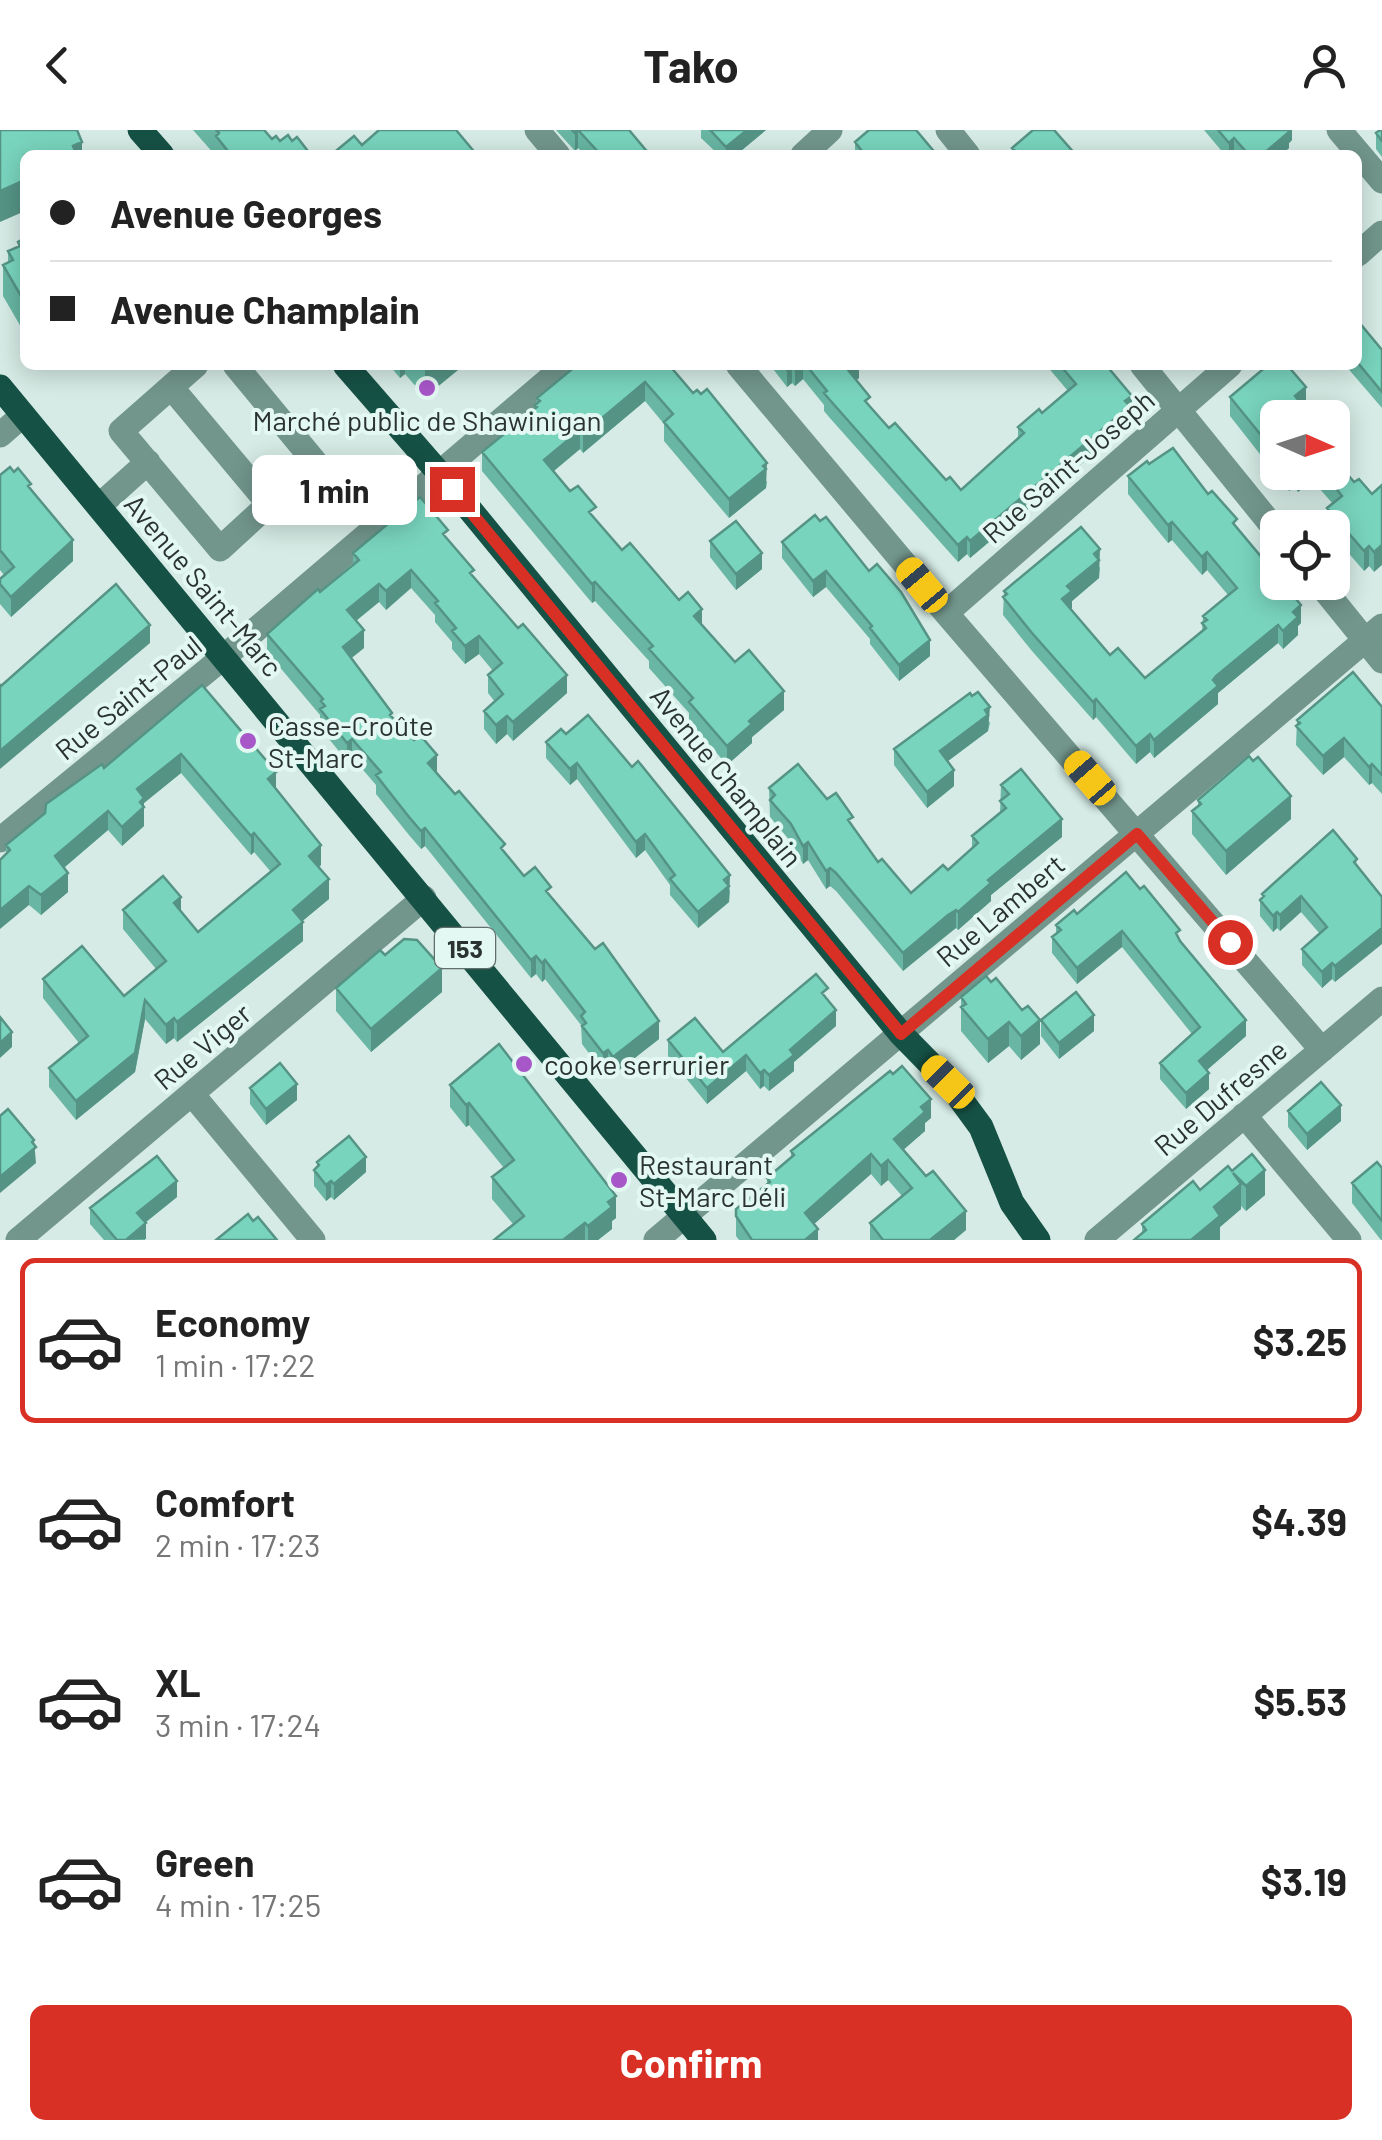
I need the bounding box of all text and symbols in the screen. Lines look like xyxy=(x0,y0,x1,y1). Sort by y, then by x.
icon: back xyxy=(30,38,85,93)
text: Tako xyxy=(643,38,739,92)
icon: person xyxy=(1297,38,1352,93)
text: Avenue Georges xyxy=(110,190,382,236)
text: Avenue Champlain xyxy=(110,286,420,332)
marker: Marché public de Shawinigan xyxy=(416,377,438,399)
street label: Rue Saint-Joseph xyxy=(975,382,1161,550)
north arrow xyxy=(1260,400,1350,490)
map controls xyxy=(1260,400,1350,600)
place label: Marché public de Shawinigan xyxy=(252,403,602,437)
callout: 1 min xyxy=(252,454,417,524)
route end xyxy=(430,467,475,512)
text: 1 min xyxy=(299,471,370,509)
street label: Avenue Saint-Marc xyxy=(118,487,290,683)
button: locate xyxy=(1260,510,1350,600)
car xyxy=(891,552,953,618)
street label: Rue Saint-Paul xyxy=(48,628,208,766)
street label: Avenue Champlain xyxy=(644,679,810,873)
place label: Casse-Croûte St-Marc xyxy=(268,708,434,774)
marker: Casse-Croûte St-Marc xyxy=(237,730,259,752)
car xyxy=(1059,746,1121,810)
street label: Rue Lambert xyxy=(929,847,1071,973)
route start xyxy=(1208,920,1253,965)
road number: 153 xyxy=(435,928,495,968)
street label: Rue Viger xyxy=(146,996,258,1096)
street label: Rue Dufresne xyxy=(1147,1032,1293,1162)
place label: cooke serrurier xyxy=(544,1047,729,1081)
car xyxy=(916,1050,980,1114)
marker: cooke serrurier xyxy=(513,1053,535,1075)
place label: Restaurant St-Marc Déli xyxy=(639,1147,787,1213)
marker: Restaurant St-Marc Déli xyxy=(608,1169,630,1191)
icon: car xyxy=(35,1296,125,1386)
text: Economy xyxy=(155,1299,310,1345)
text: $3.25 xyxy=(1253,1318,1347,1364)
text: 1 min · 17:22 xyxy=(155,1345,315,1383)
icon: car xyxy=(35,1476,125,1566)
text: Comfort xyxy=(155,1479,295,1525)
text: $4.39 xyxy=(1251,1498,1347,1544)
text: 2 min · 17:23 xyxy=(155,1525,321,1563)
icon: car xyxy=(35,1656,125,1746)
text: XL xyxy=(155,1659,201,1705)
text: $5.53 xyxy=(1254,1678,1347,1724)
text: 3 min · 17:24 xyxy=(155,1705,321,1743)
icon: car xyxy=(35,1836,125,1926)
text: Green xyxy=(155,1839,255,1885)
text: $3.19 xyxy=(1261,1858,1347,1904)
text: 4 min · 17:25 xyxy=(155,1885,321,1923)
button: Confirm xyxy=(30,2005,1352,2120)

